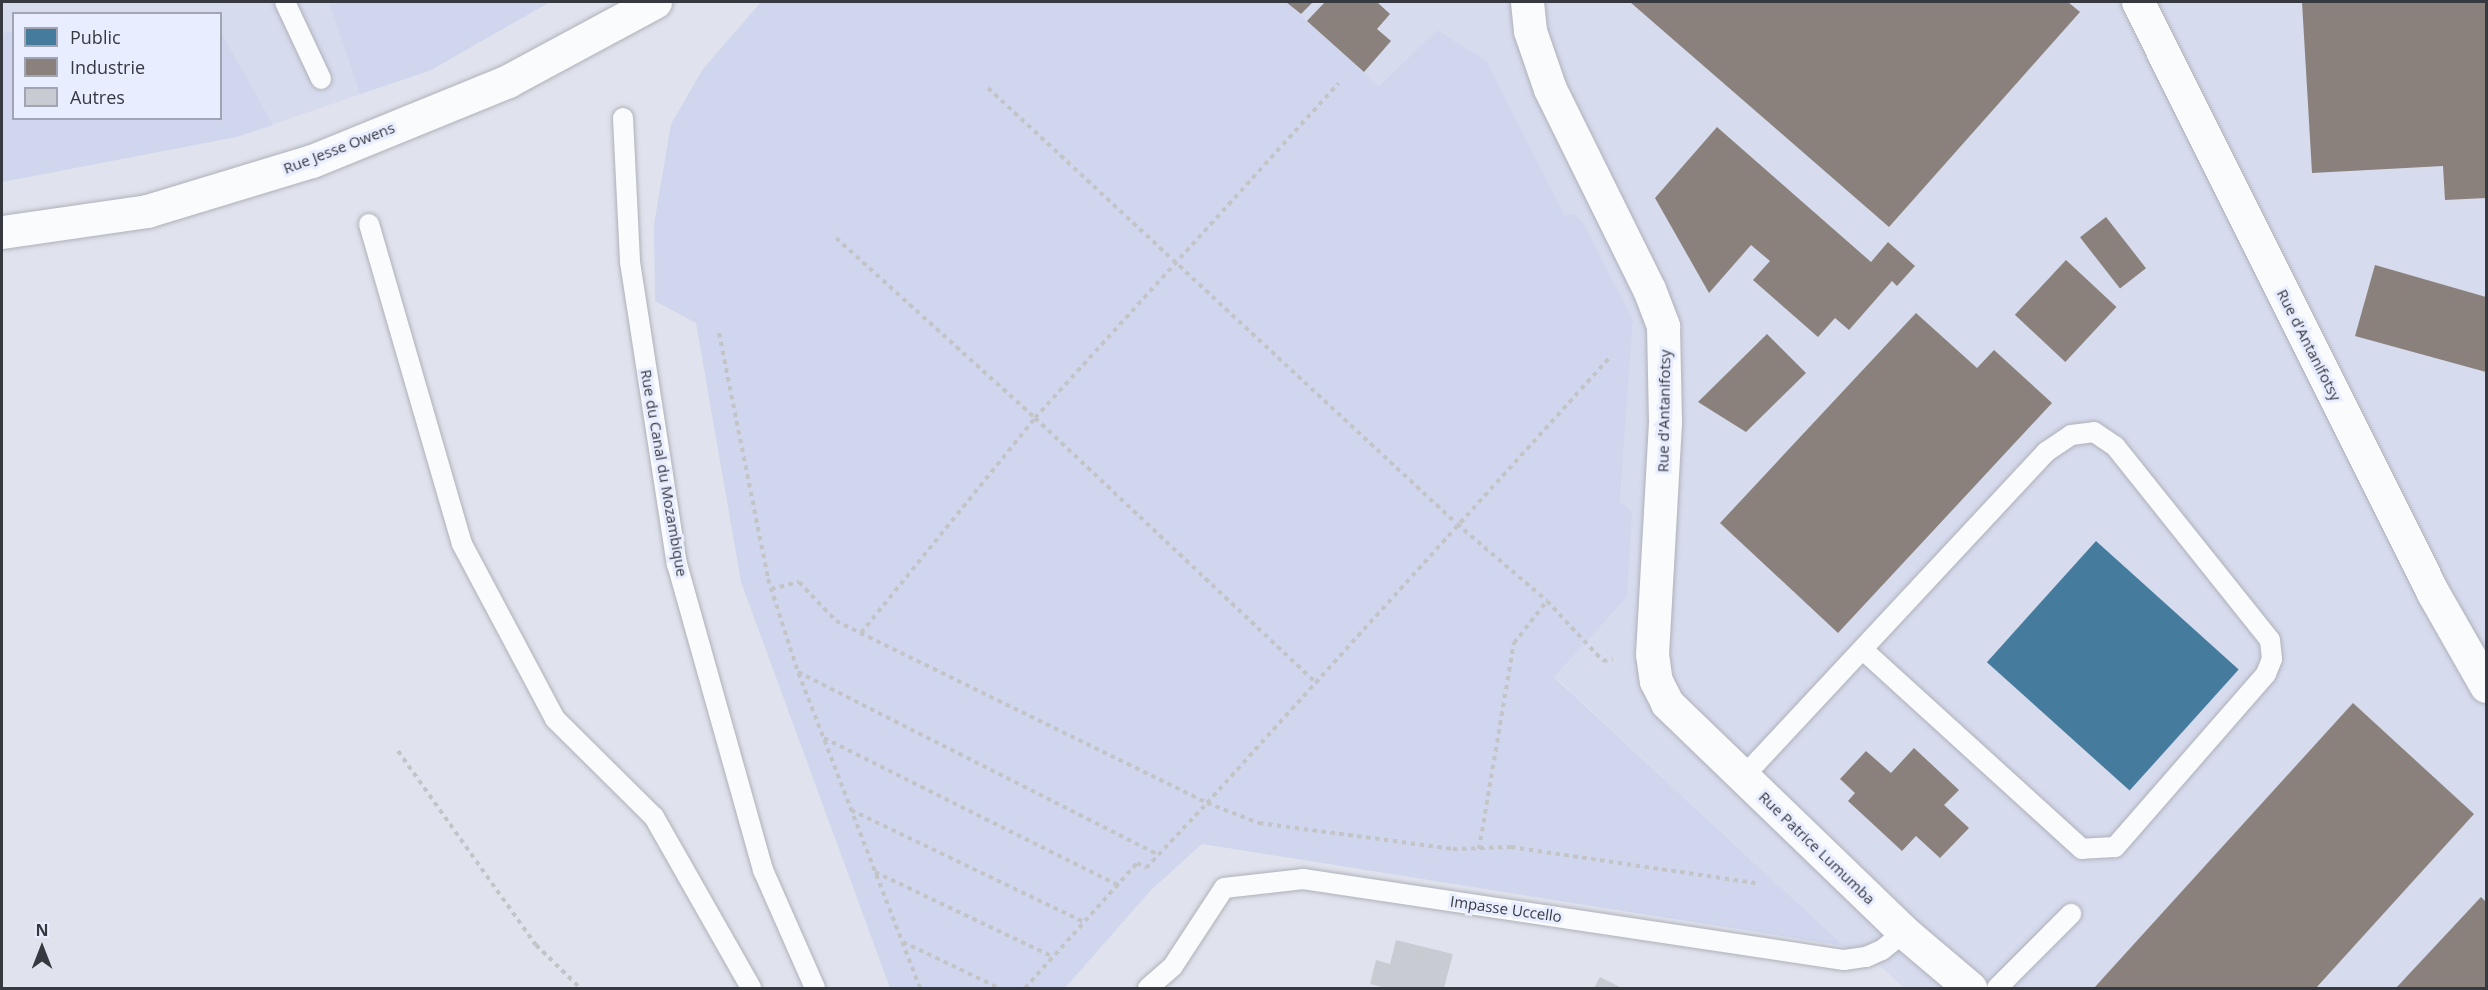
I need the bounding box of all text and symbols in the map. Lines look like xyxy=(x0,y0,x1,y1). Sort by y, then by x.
legend xyxy=(12,12,222,120)
text: Public xyxy=(70,25,121,49)
text: Industrie xyxy=(70,55,145,79)
text: Autres xyxy=(70,85,125,109)
street label: Rue Jesse Owens xyxy=(281,118,397,178)
street label: Rue d'Antanifotsy xyxy=(2273,286,2345,404)
street label: Rue d'Antanifotsy xyxy=(1654,350,1674,472)
street label: Rue du Canal du Mozambique xyxy=(637,368,691,578)
street label: Rue Patrice Lumumba xyxy=(1755,788,1879,908)
street label: Impasse Uccello xyxy=(1449,892,1563,926)
north arrow xyxy=(12,918,72,978)
text: N xyxy=(35,919,49,941)

